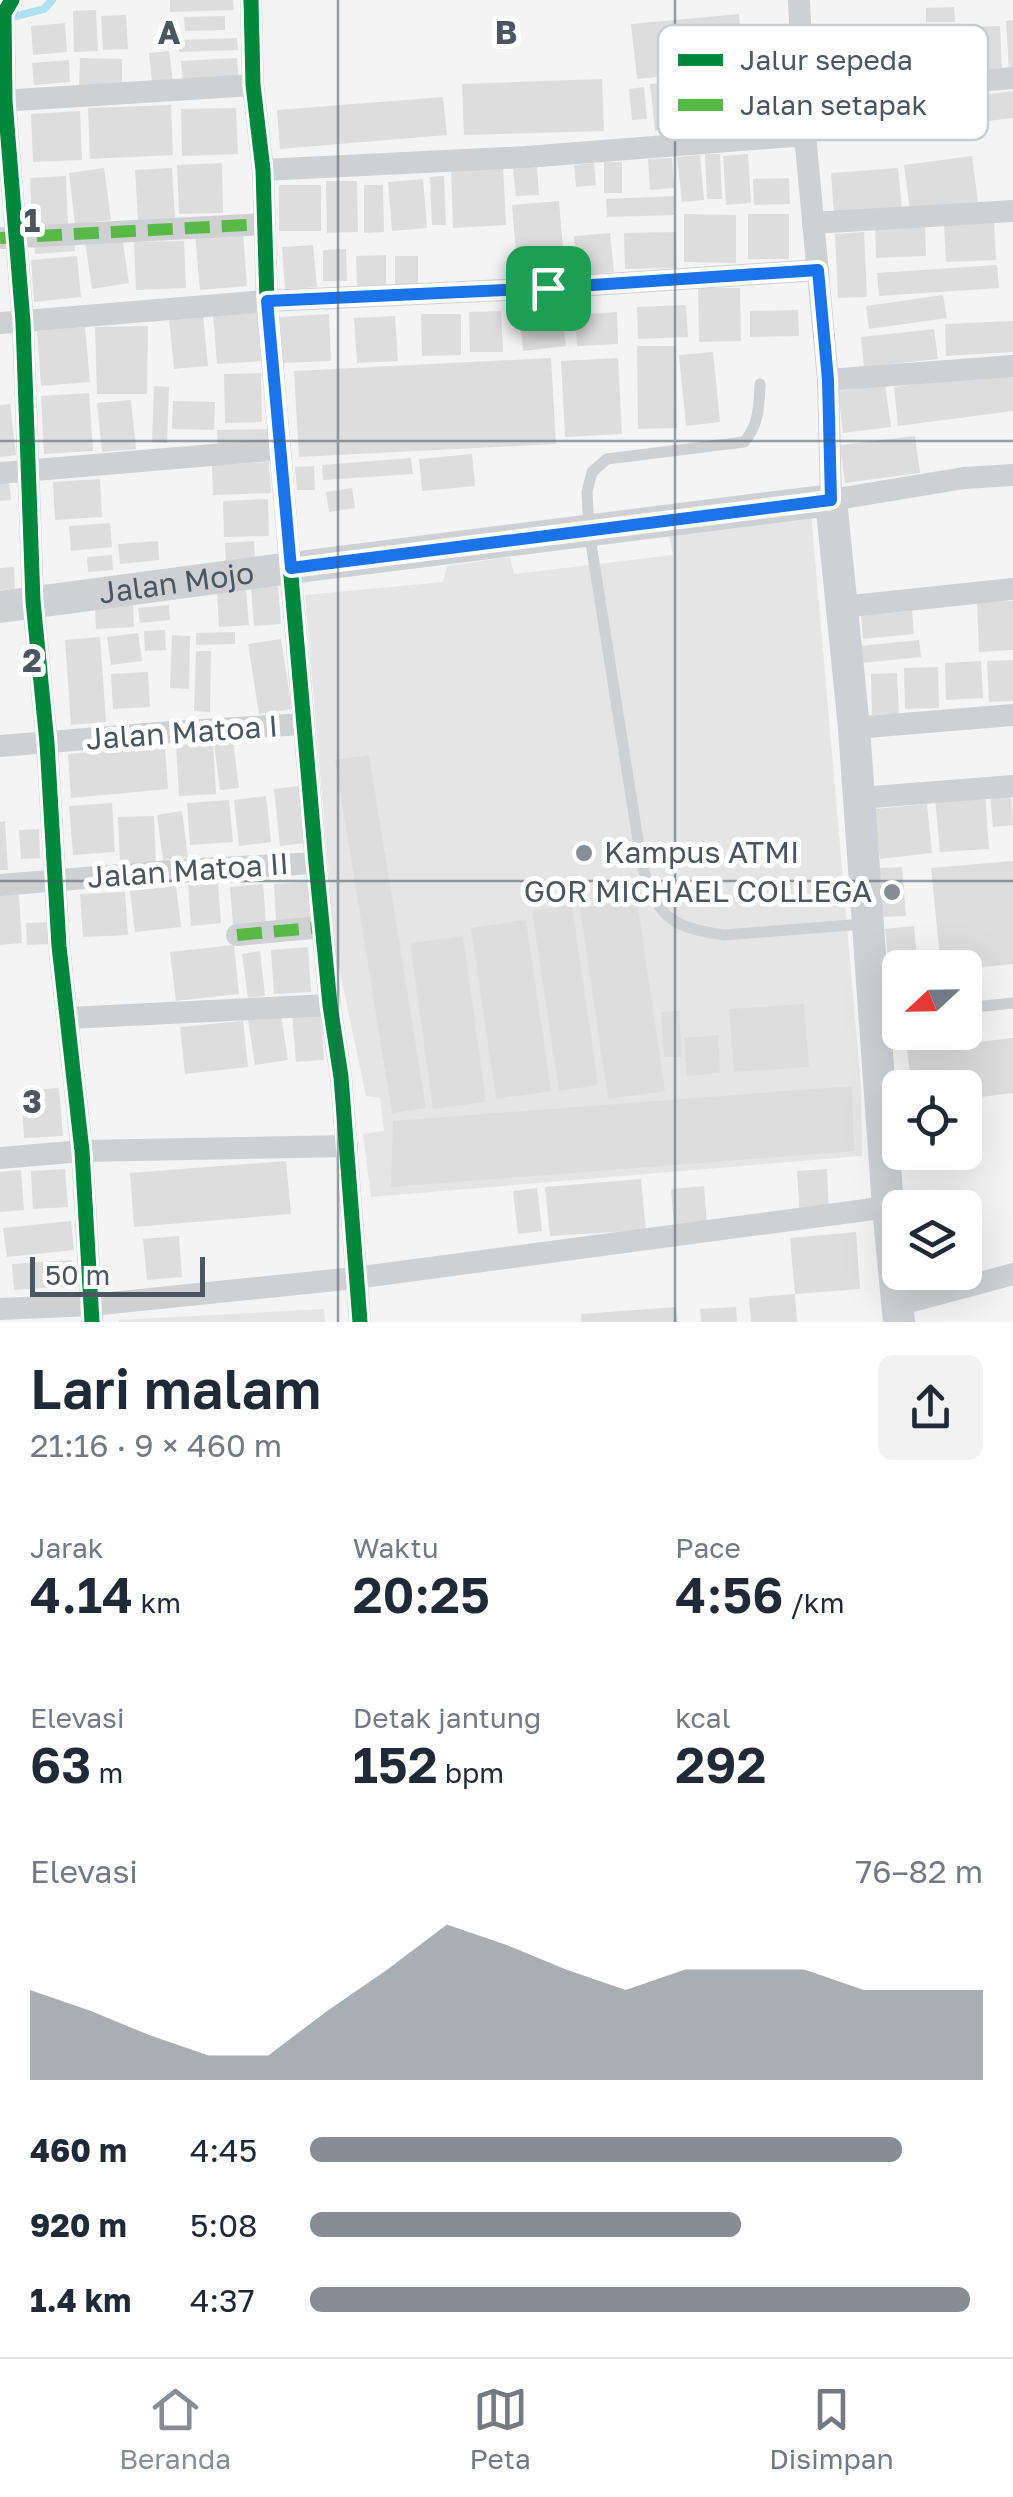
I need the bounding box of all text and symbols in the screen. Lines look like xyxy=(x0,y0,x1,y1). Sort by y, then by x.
text: A xyxy=(158,13,181,51)
text: B xyxy=(495,13,517,51)
legend xyxy=(658,25,988,140)
text: Jalur sepeda xyxy=(740,43,913,76)
text: Jalan setapak xyxy=(740,88,928,121)
text: 1 xyxy=(24,201,40,239)
pin xyxy=(506,246,591,331)
icon: arrive xyxy=(521,261,576,316)
street label: Jalan Mojo xyxy=(97,554,256,611)
text: 2 xyxy=(22,641,42,679)
street label: Jalan Matoa I xyxy=(85,707,279,757)
place label: Kampus ATMI xyxy=(604,834,799,870)
marker: Kampus ATMI xyxy=(573,842,595,864)
street label: Jalan Matoa II xyxy=(86,845,290,895)
place label: GOR MICHAEL COLLEGA xyxy=(524,873,872,909)
marker: GOR MICHAEL COLLEGA xyxy=(881,881,903,903)
north arrow xyxy=(882,950,982,1050)
map controls xyxy=(882,950,982,1290)
button: locate xyxy=(882,1070,982,1170)
text: 3 xyxy=(22,1082,42,1120)
button: layers xyxy=(882,1190,982,1290)
scale bar xyxy=(30,1252,205,1296)
text: 50 m xyxy=(45,1258,110,1291)
text: Lari malam xyxy=(30,1355,321,1421)
button: share xyxy=(878,1355,983,1460)
text: 21:16 · 9 × 460 m xyxy=(30,1426,282,1464)
text: Jarak xyxy=(30,1531,104,1564)
text: Waktu xyxy=(353,1531,439,1564)
text: Pace xyxy=(675,1531,741,1564)
text: 4.14 xyxy=(30,1564,134,1624)
text: 20:25 xyxy=(353,1564,490,1624)
text: 4:56 xyxy=(675,1564,783,1624)
text: km xyxy=(134,1586,181,1619)
text: /km xyxy=(783,1586,844,1619)
text: Elevasi xyxy=(30,1701,124,1734)
text: Detak jantung xyxy=(353,1701,541,1734)
text: kcal xyxy=(675,1701,731,1734)
text: 63 xyxy=(30,1734,91,1794)
text: 152 xyxy=(353,1734,438,1794)
text: 292 xyxy=(675,1734,766,1794)
text: m xyxy=(91,1756,123,1789)
text: bpm xyxy=(438,1756,504,1789)
text: Elevasi xyxy=(30,1852,138,1890)
text: 76–82 m xyxy=(855,1852,983,1890)
text: 460 m xyxy=(30,2131,127,2169)
text: 4:45 xyxy=(190,2131,257,2169)
text: 920 m xyxy=(30,2206,127,2244)
text: 5:08 xyxy=(190,2206,258,2244)
text: 1.4 km xyxy=(30,2281,131,2319)
text: 4:37 xyxy=(190,2281,255,2319)
tab: Beranda xyxy=(119,2382,231,2475)
tab: Peta xyxy=(469,2382,531,2475)
tab: Disimpan xyxy=(769,2382,894,2475)

